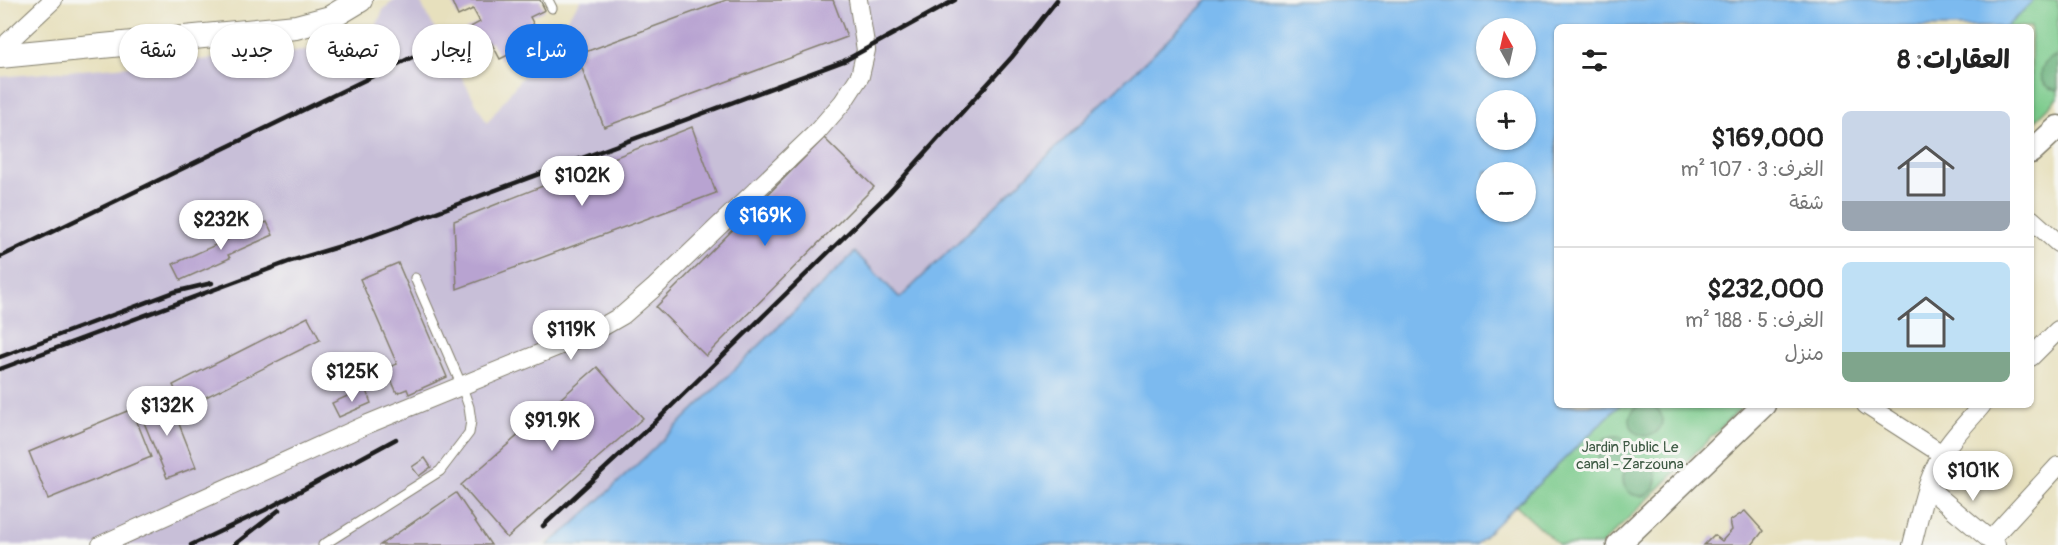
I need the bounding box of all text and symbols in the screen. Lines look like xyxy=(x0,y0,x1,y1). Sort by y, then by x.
north arrow xyxy=(1476,18,1536,78)
map controls xyxy=(1476,18,1536,222)
chip: شقة xyxy=(119,24,198,78)
chip: جديد xyxy=(210,24,294,78)
chip: تصفية xyxy=(306,24,400,78)
chip: إيجار xyxy=(412,24,493,78)
chip: شراء xyxy=(505,24,588,78)
icon: filters xyxy=(1578,44,1611,77)
text: العقارات: 8 xyxy=(1897,44,2010,76)
button: + xyxy=(1476,90,1536,150)
text: $169,000 xyxy=(1711,122,1824,154)
icon: home xyxy=(1890,135,1962,207)
pin: $102K xyxy=(540,156,624,207)
text: الغرف: 3 · 107 m² xyxy=(1681,157,1824,182)
button: − xyxy=(1476,162,1536,222)
text: $102K xyxy=(554,163,610,188)
text: شقة xyxy=(1789,190,1824,215)
pin: $169K xyxy=(723,196,807,247)
pin: $232K xyxy=(179,200,263,251)
text: $169K xyxy=(739,203,791,228)
text: $232K xyxy=(193,207,249,232)
text: $232,000 xyxy=(1707,273,1824,305)
icon: home xyxy=(1890,286,1962,358)
text: الغرف: 5 · 188 m² xyxy=(1685,308,1824,333)
pin: $119K xyxy=(529,310,613,361)
text: $119K xyxy=(547,317,595,342)
text: منزل xyxy=(1785,341,1824,366)
pin: $125K xyxy=(310,352,394,403)
text: $125K xyxy=(326,359,378,384)
pin: $132K xyxy=(125,386,209,437)
text: $132K xyxy=(140,393,194,418)
pin: $91.9K xyxy=(503,401,601,452)
text: $91.9K xyxy=(524,408,580,433)
park label: Jardin Public Le canal - Zarzouna xyxy=(1576,438,1684,474)
pin: $101K xyxy=(1931,451,2015,502)
text: $101K xyxy=(1947,458,1999,483)

